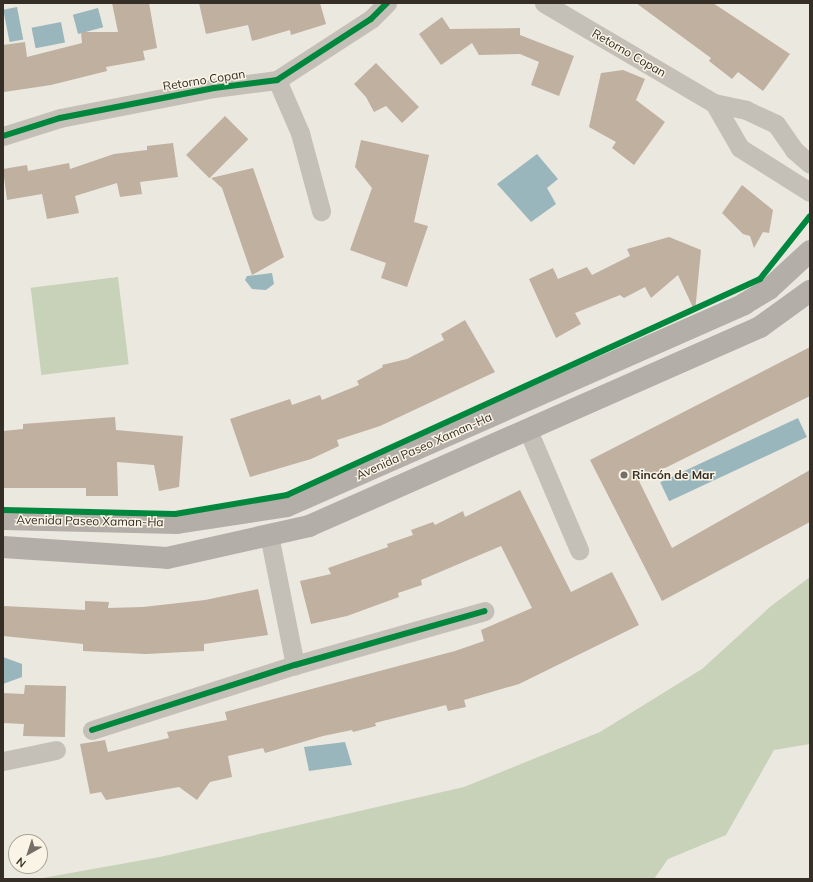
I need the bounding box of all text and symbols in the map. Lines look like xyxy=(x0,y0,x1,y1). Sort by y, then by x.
street label: Retorno Copan xyxy=(589,26,669,80)
street label: Retorno Copan xyxy=(162,66,246,94)
street label: Avenida Paseo Xaman-Ha xyxy=(354,409,494,483)
place label: Rincón de Mar xyxy=(632,468,714,482)
marker: Rincón de Mar xyxy=(619,470,629,480)
street label: Avenida Paseo Xaman-Ha xyxy=(16,513,164,529)
north arrow xyxy=(8,834,48,874)
text: N xyxy=(13,854,29,871)

